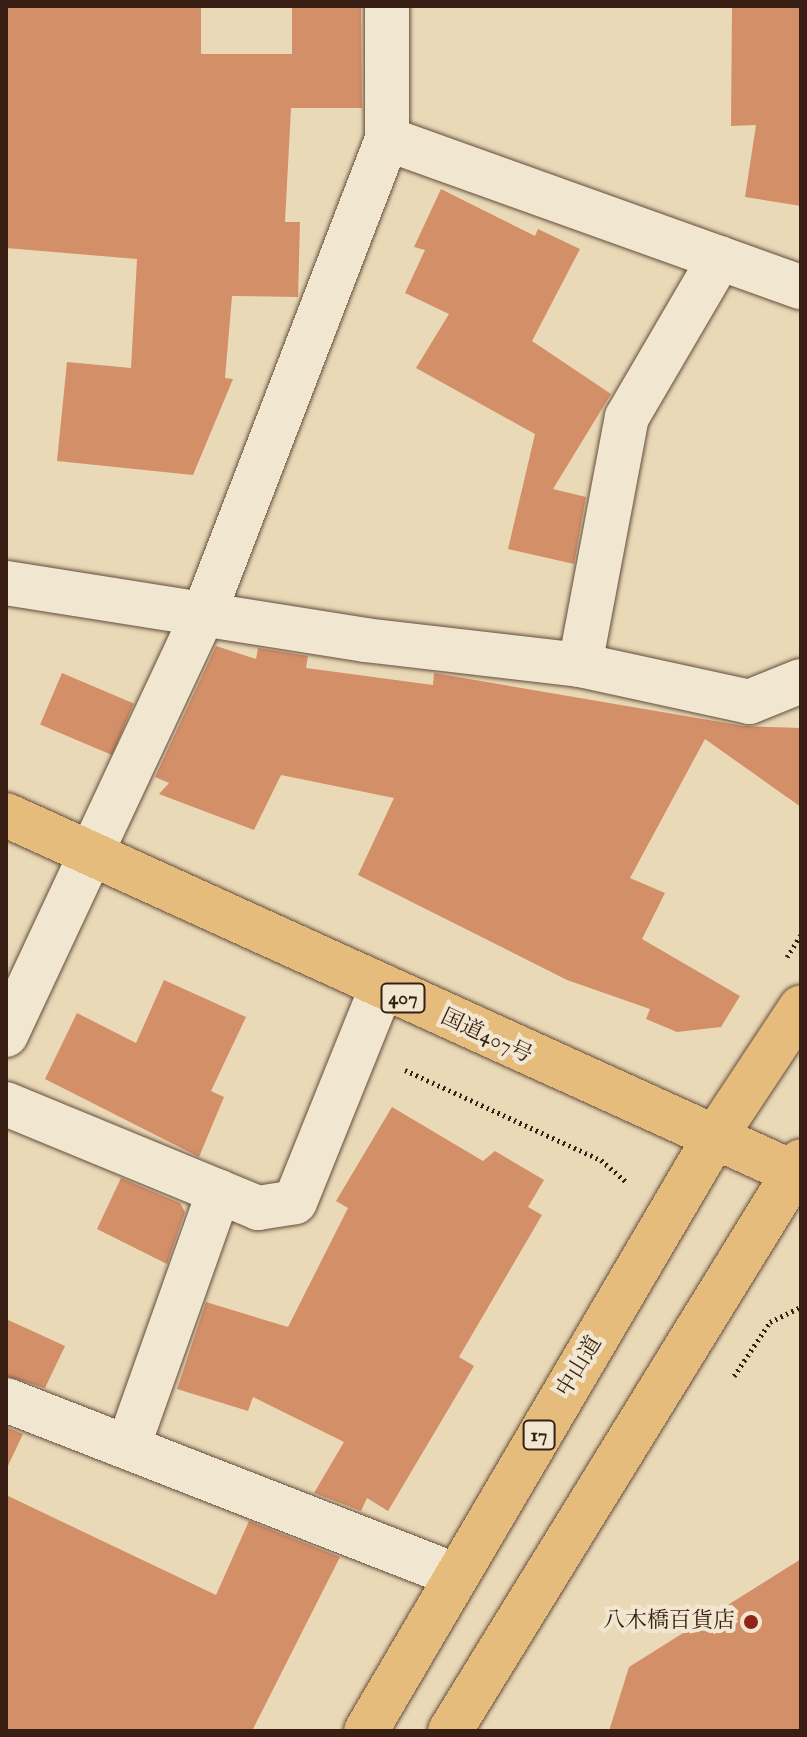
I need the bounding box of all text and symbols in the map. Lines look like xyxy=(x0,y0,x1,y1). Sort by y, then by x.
road number: 407 xyxy=(379,982,427,1014)
street label: 国道407号 xyxy=(436,1004,536,1070)
street label: 中山道 xyxy=(552,1332,608,1402)
road number: 17 xyxy=(521,1419,557,1451)
place label: 八木橋百貨店 xyxy=(603,1609,735,1635)
marker: 八木橋百貨店 xyxy=(742,1613,760,1631)

